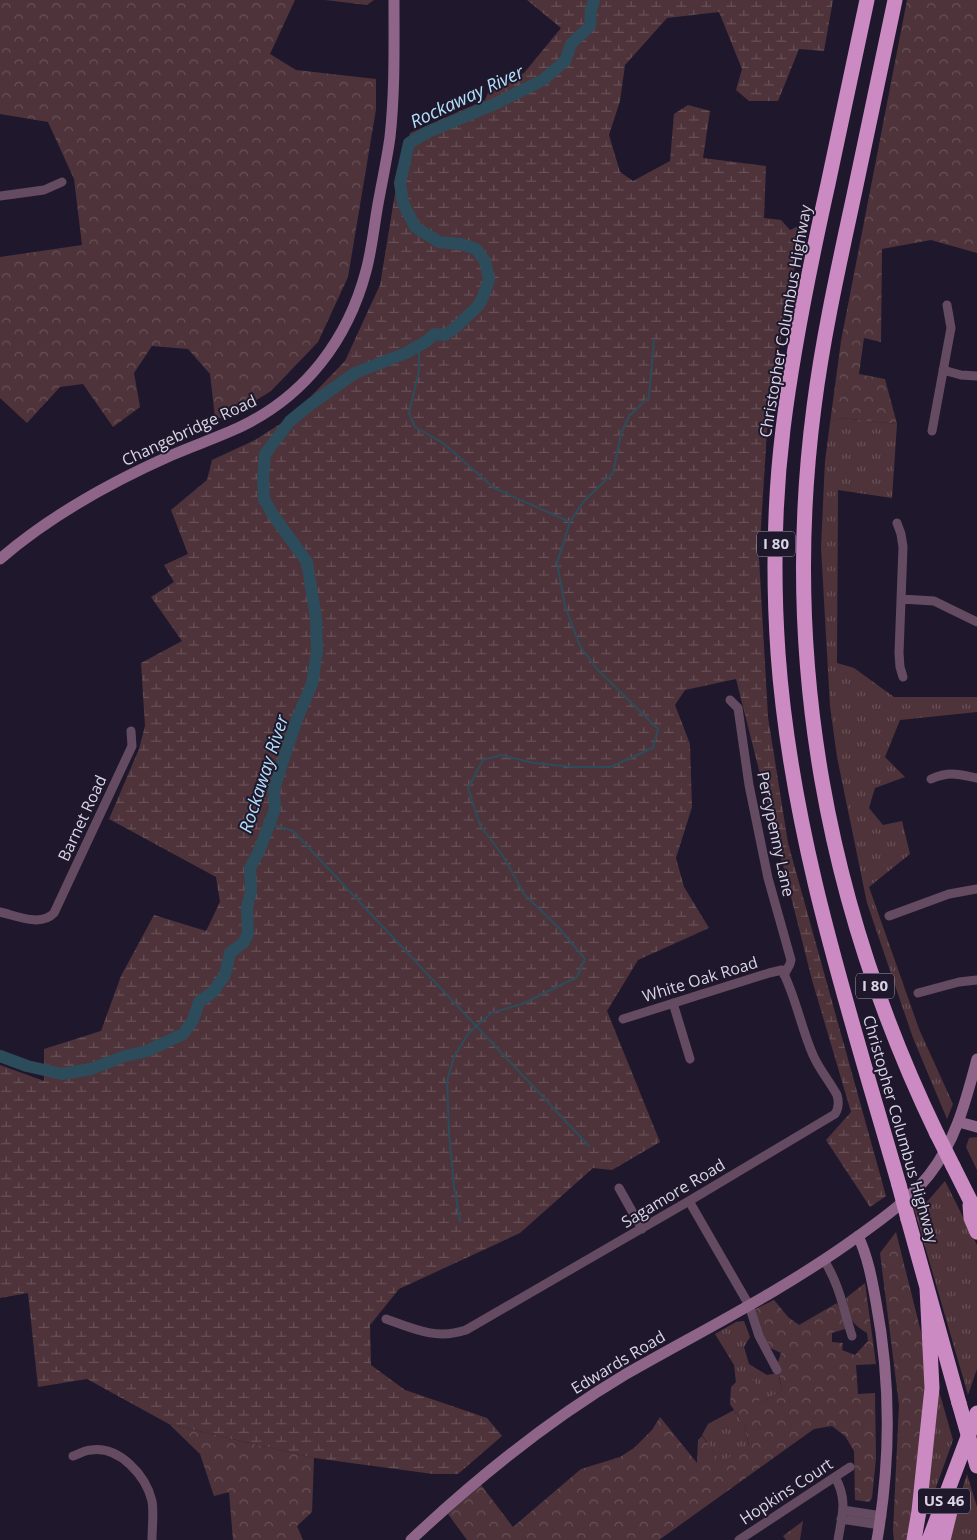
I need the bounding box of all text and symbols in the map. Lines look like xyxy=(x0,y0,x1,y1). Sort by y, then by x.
water label: Rockaway River xyxy=(406,59,528,133)
street label: Christopher Columbus Highway xyxy=(754,202,817,439)
street label: Changebridge Road xyxy=(118,389,260,471)
road number: I 80 xyxy=(757,532,795,556)
water label: Rockaway River xyxy=(233,711,294,836)
street label: Percypenny Lane xyxy=(752,769,800,899)
street label: Barnet Road xyxy=(52,771,112,865)
street label: White Oak Road xyxy=(640,951,760,1007)
road number: I 80 xyxy=(856,974,894,998)
street label: Christopher Columbus Highway xyxy=(858,1012,944,1246)
street label: Sagamore Road xyxy=(617,1153,729,1233)
street label: Edwards Road xyxy=(567,1325,669,1399)
street label: Hopkins Court xyxy=(735,1452,837,1529)
road number: US 46 xyxy=(918,1488,970,1514)

